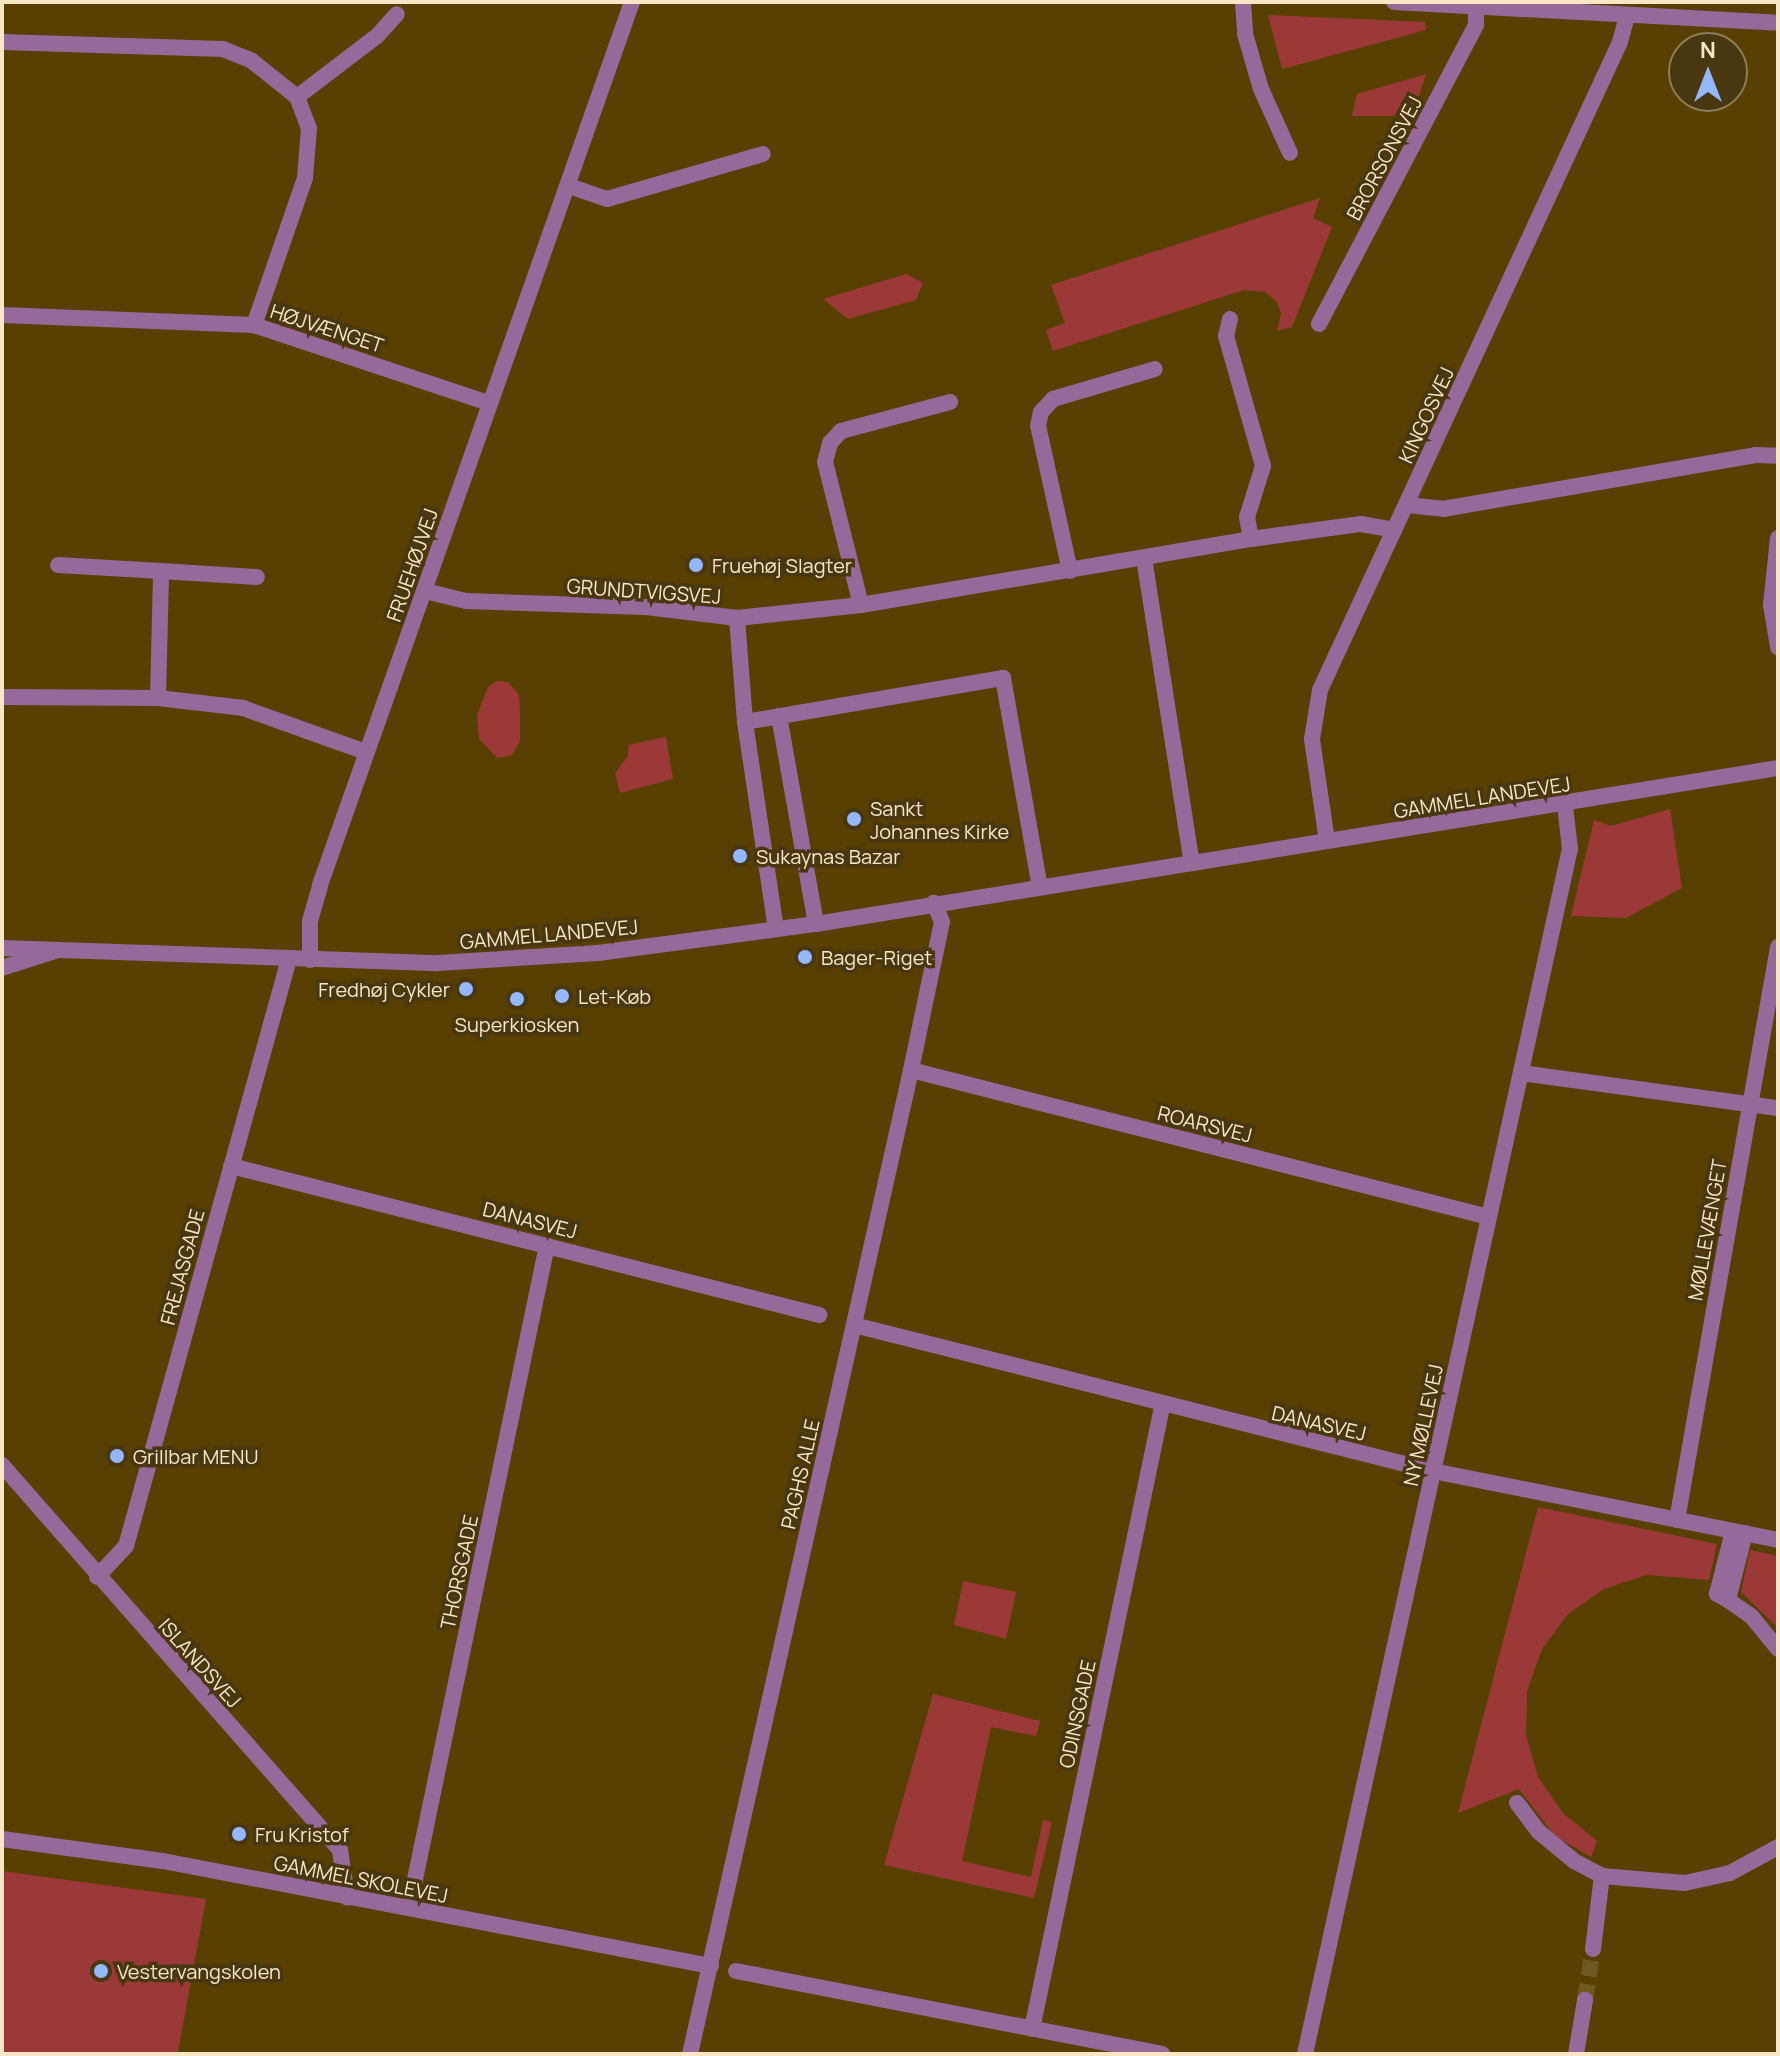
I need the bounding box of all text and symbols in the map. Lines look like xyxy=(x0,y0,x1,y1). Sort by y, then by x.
north arrow xyxy=(1668,32,1748,112)
text: N xyxy=(1700,35,1716,65)
street label: BRORSONSVEJ xyxy=(1341,92,1427,224)
street label: HØJVÆNGET xyxy=(267,298,387,358)
street label: KINGOSVEJ xyxy=(1393,363,1459,467)
street label: FRUEHØJVEJ xyxy=(381,505,443,625)
place label: Fruehøj Slagter xyxy=(712,553,852,577)
marker: Fruehøj Slagter xyxy=(687,556,705,574)
street label: GRUNDTVIGSVEJ xyxy=(566,574,722,608)
street label: GAMMEL LANDEVEJ xyxy=(1391,771,1573,823)
place label: Sankt Johannes Kirke xyxy=(870,796,1009,843)
marker: Sankt Johannes Kirke xyxy=(845,810,863,828)
place label: Sukaynas Bazar xyxy=(756,844,900,868)
marker: Sukaynas Bazar xyxy=(731,847,749,865)
street label: GAMMEL LANDEVEJ xyxy=(458,914,640,954)
place label: Bager-Riget xyxy=(821,945,932,969)
marker: Bager-Riget xyxy=(796,948,814,966)
place label: Fredhøj Cykler xyxy=(318,977,450,1001)
marker: Fredhøj Cykler xyxy=(457,980,475,998)
place label: Let-Køb xyxy=(578,984,651,1008)
marker: Let-Køb xyxy=(553,987,571,1005)
marker: Superkiosken xyxy=(508,990,526,1008)
place label: Superkiosken xyxy=(455,1012,579,1036)
street label: ROARSVEJ xyxy=(1155,1101,1255,1147)
street label: MØLLEVÆNGET xyxy=(1683,1157,1731,1303)
street label: DANASVEJ xyxy=(480,1197,580,1243)
street label: FREJASGADE xyxy=(155,1207,209,1327)
street label: NY MØLLEVEJ xyxy=(1398,1362,1448,1488)
street label: DANASVEJ xyxy=(1269,1400,1369,1446)
street label: PAGHS ALLE xyxy=(776,1417,824,1531)
place label: Grillbar MENU xyxy=(133,1444,258,1468)
marker: Grillbar MENU xyxy=(108,1447,126,1465)
street label: THORSGADE xyxy=(435,1513,483,1631)
street label: ISLANDSVEJ xyxy=(154,1613,246,1713)
street label: ODINSGADE xyxy=(1054,1658,1100,1770)
place label: Fru Kristof xyxy=(255,1822,349,1846)
marker: Fru Kristof xyxy=(230,1825,248,1843)
street label: GAMMEL SKOLEVEJ xyxy=(271,1850,451,1908)
place label: Vestervangskolen xyxy=(117,1959,281,1983)
marker: Vestervangskolen xyxy=(92,1962,110,1980)

